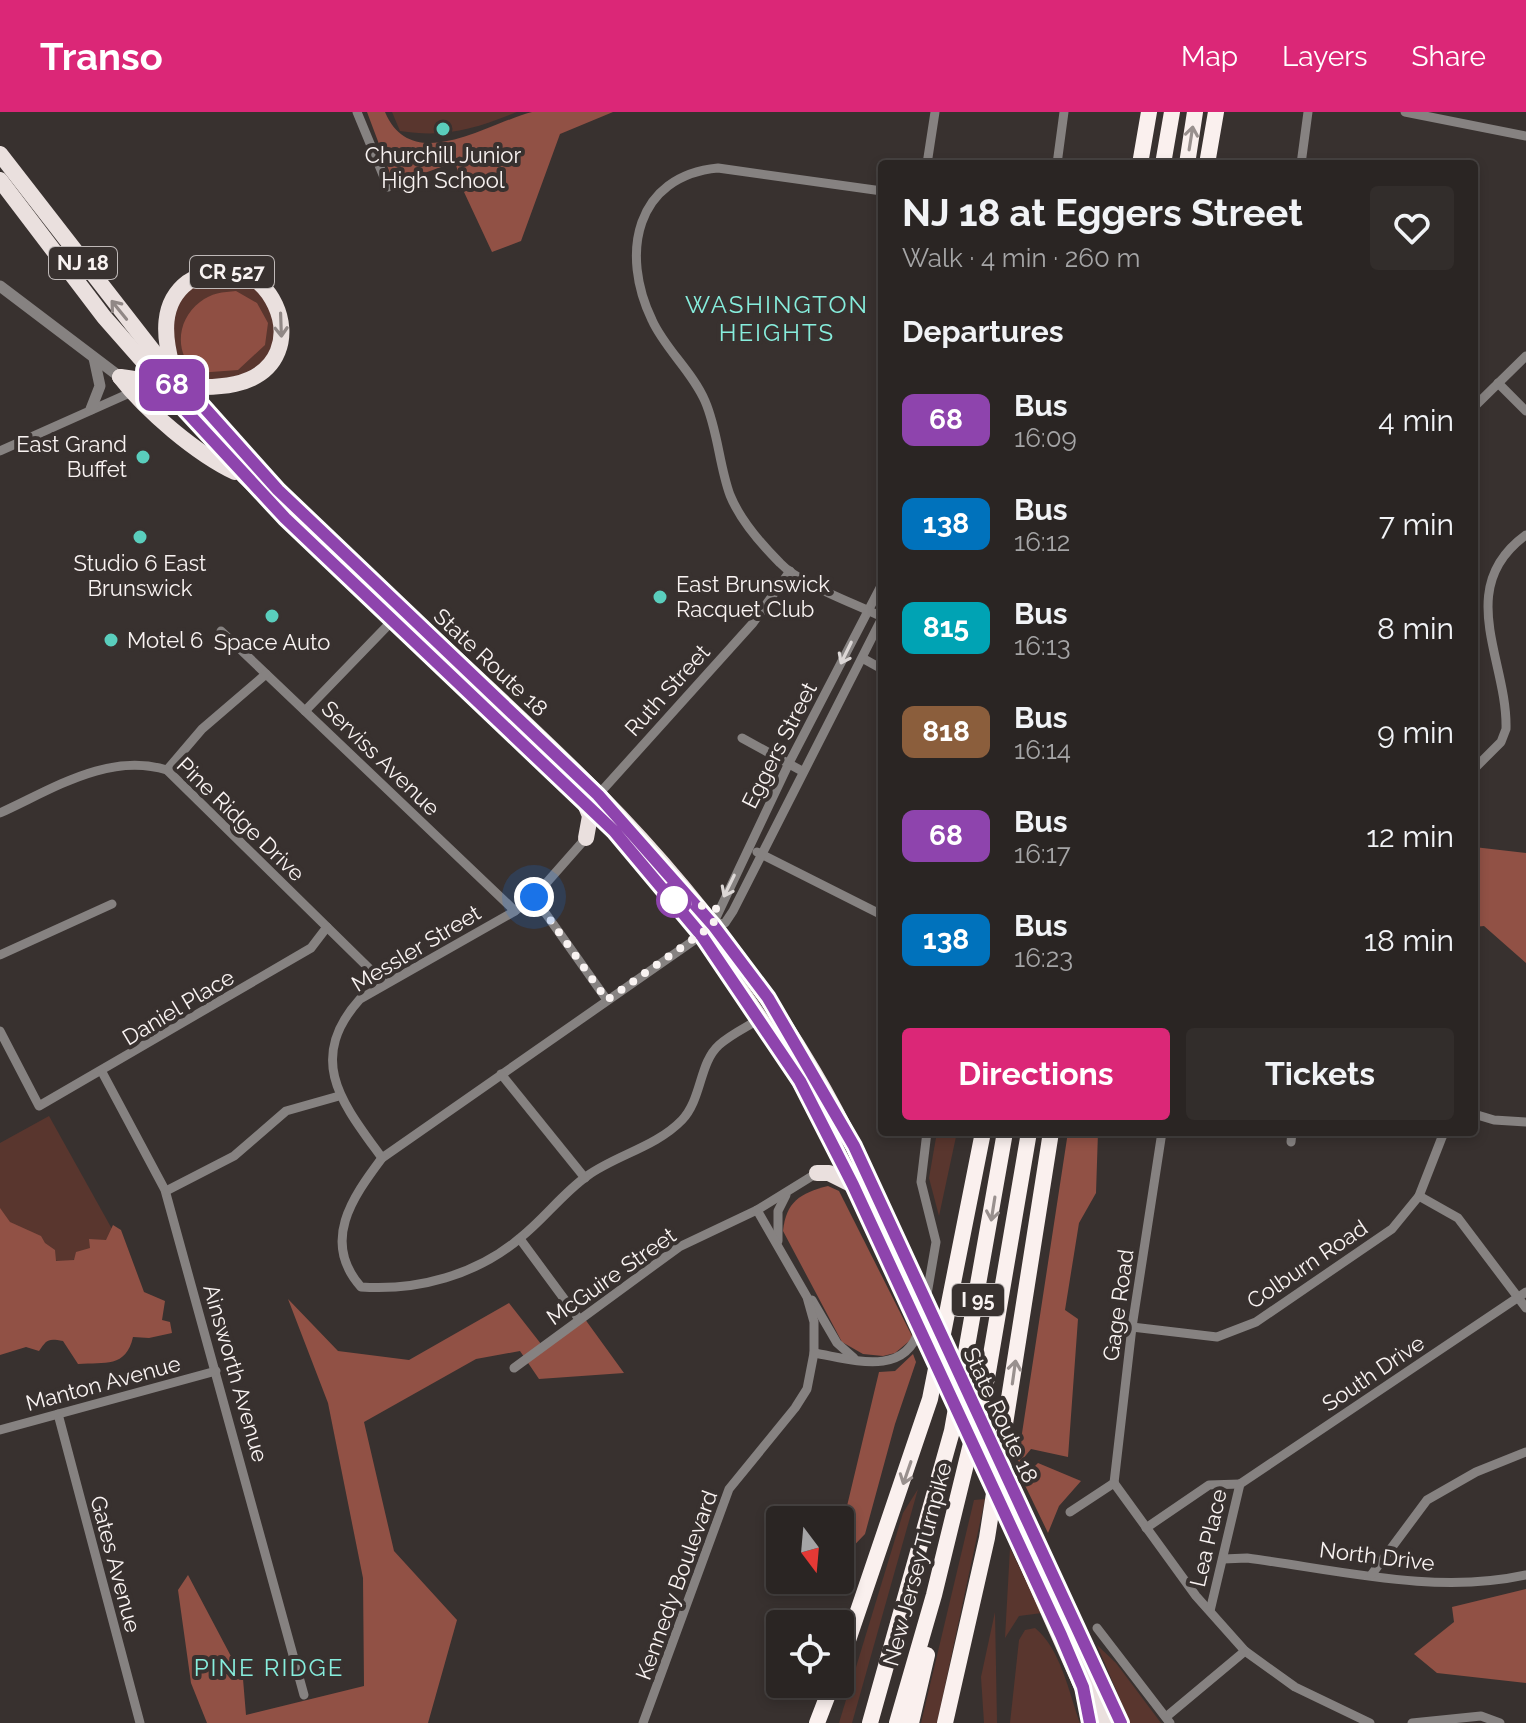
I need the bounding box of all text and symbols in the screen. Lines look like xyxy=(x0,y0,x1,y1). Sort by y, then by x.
text: Transo xyxy=(40,34,163,79)
text: Map xyxy=(1181,40,1238,73)
text: Layers xyxy=(1282,40,1368,73)
text: Share xyxy=(1412,40,1486,73)
marker: Churchill Junior High School xyxy=(434,120,452,138)
one-way arrow xyxy=(1184,126,1199,151)
place label: Churchill Junior High School xyxy=(365,142,521,193)
button: heart xyxy=(1370,186,1454,270)
text: NJ 18 at Eggers Street xyxy=(902,190,1303,235)
text: Walk · 4 min · 260 m xyxy=(902,243,1140,273)
road number: NJ 18 xyxy=(49,247,117,279)
road number: CR 527 xyxy=(190,256,274,288)
district label: WASHINGTON HEIGHTS xyxy=(685,290,869,347)
one-way arrow xyxy=(110,300,128,321)
one-way arrow xyxy=(273,311,288,338)
text: Departures xyxy=(902,314,1064,349)
line badge: 68 xyxy=(136,359,208,411)
text: 68 xyxy=(155,368,189,401)
text: Bus xyxy=(1014,388,1068,423)
text: 68 xyxy=(929,403,963,436)
text: 4 min xyxy=(1378,403,1454,438)
text: 16:09 xyxy=(1014,423,1077,453)
place label: East Grand Buffet xyxy=(16,431,128,482)
marker: East Grand Buffet xyxy=(134,448,152,466)
text: Bus xyxy=(1014,492,1068,527)
text: 138 xyxy=(923,507,969,540)
text: 7 min xyxy=(1379,507,1454,542)
text: 16:12 xyxy=(1014,527,1070,557)
marker: Studio 6 East Brunswick xyxy=(131,528,149,546)
place label: Studio 6 East Brunswick xyxy=(74,550,207,601)
place label: East Brunswick Racquet Club xyxy=(676,571,830,622)
marker: East Brunswick Racquet Club xyxy=(651,588,669,606)
text: Bus xyxy=(1014,596,1068,631)
street label: State Route 18 xyxy=(429,603,553,721)
marker: Space Auto xyxy=(263,607,281,625)
text: 815 xyxy=(923,611,969,644)
text: 8 min xyxy=(1377,611,1454,646)
place label: Motel 6 xyxy=(127,627,203,653)
place label: Space Auto xyxy=(214,629,330,655)
marker: Motel 6 xyxy=(102,631,120,649)
text: 16:13 xyxy=(1014,631,1071,661)
street label: Ruth Street xyxy=(619,638,715,741)
one-way arrow xyxy=(838,640,854,664)
street label: Eggers Street xyxy=(736,677,822,812)
street label: Serviss Avenue xyxy=(317,695,445,821)
text: Bus xyxy=(1014,700,1068,735)
text: 818 xyxy=(922,715,970,748)
text: 9 min xyxy=(1377,715,1454,750)
text: 16:14 xyxy=(1014,735,1071,765)
street label: Pine Ridge Drive xyxy=(172,752,310,886)
text: Bus xyxy=(1014,804,1068,839)
text: 68 xyxy=(929,819,963,852)
text: 12 min xyxy=(1366,819,1454,854)
text: 16:17 xyxy=(1014,839,1071,869)
one-way arrow xyxy=(721,873,737,897)
your location xyxy=(514,877,554,917)
unlabelled marker xyxy=(657,883,691,917)
street label: Messler Street xyxy=(347,899,486,997)
text: Bus xyxy=(1014,908,1068,943)
text: 138 xyxy=(923,923,969,956)
text: 18 min xyxy=(1364,923,1454,958)
text: 16:23 xyxy=(1014,943,1073,973)
street label: Daniel Place xyxy=(117,963,239,1051)
button: Directions xyxy=(902,1028,1170,1120)
button: Tickets xyxy=(1186,1028,1454,1120)
one-way arrow xyxy=(985,1196,1000,1221)
street label: Colburn Road xyxy=(1242,1214,1372,1314)
street label: McGuire Street xyxy=(541,1222,681,1330)
street label: Gage Road xyxy=(1097,1247,1139,1363)
street label: Ainsworth Avenue xyxy=(198,1281,274,1465)
road number: I 95 xyxy=(952,1284,1004,1316)
street label: South Drive xyxy=(1317,1329,1429,1417)
street label: State Route 18 xyxy=(958,1343,1044,1487)
street label: Manton Avenue xyxy=(23,1350,183,1416)
one-way arrow xyxy=(1007,1360,1022,1385)
street label: New Jersey Turnpike xyxy=(877,1459,957,1669)
one-way arrow xyxy=(899,1461,914,1486)
street label: Lea Place xyxy=(1184,1486,1232,1589)
street label: Kennedy Boulevard xyxy=(630,1487,722,1683)
street label: Gates Avenue xyxy=(85,1493,147,1635)
north arrow xyxy=(766,1506,854,1594)
map controls xyxy=(766,1506,854,1698)
street label: North Drive xyxy=(1318,1536,1436,1576)
button: locate xyxy=(766,1610,854,1698)
district label: PINE RIDGE xyxy=(194,1653,344,1682)

